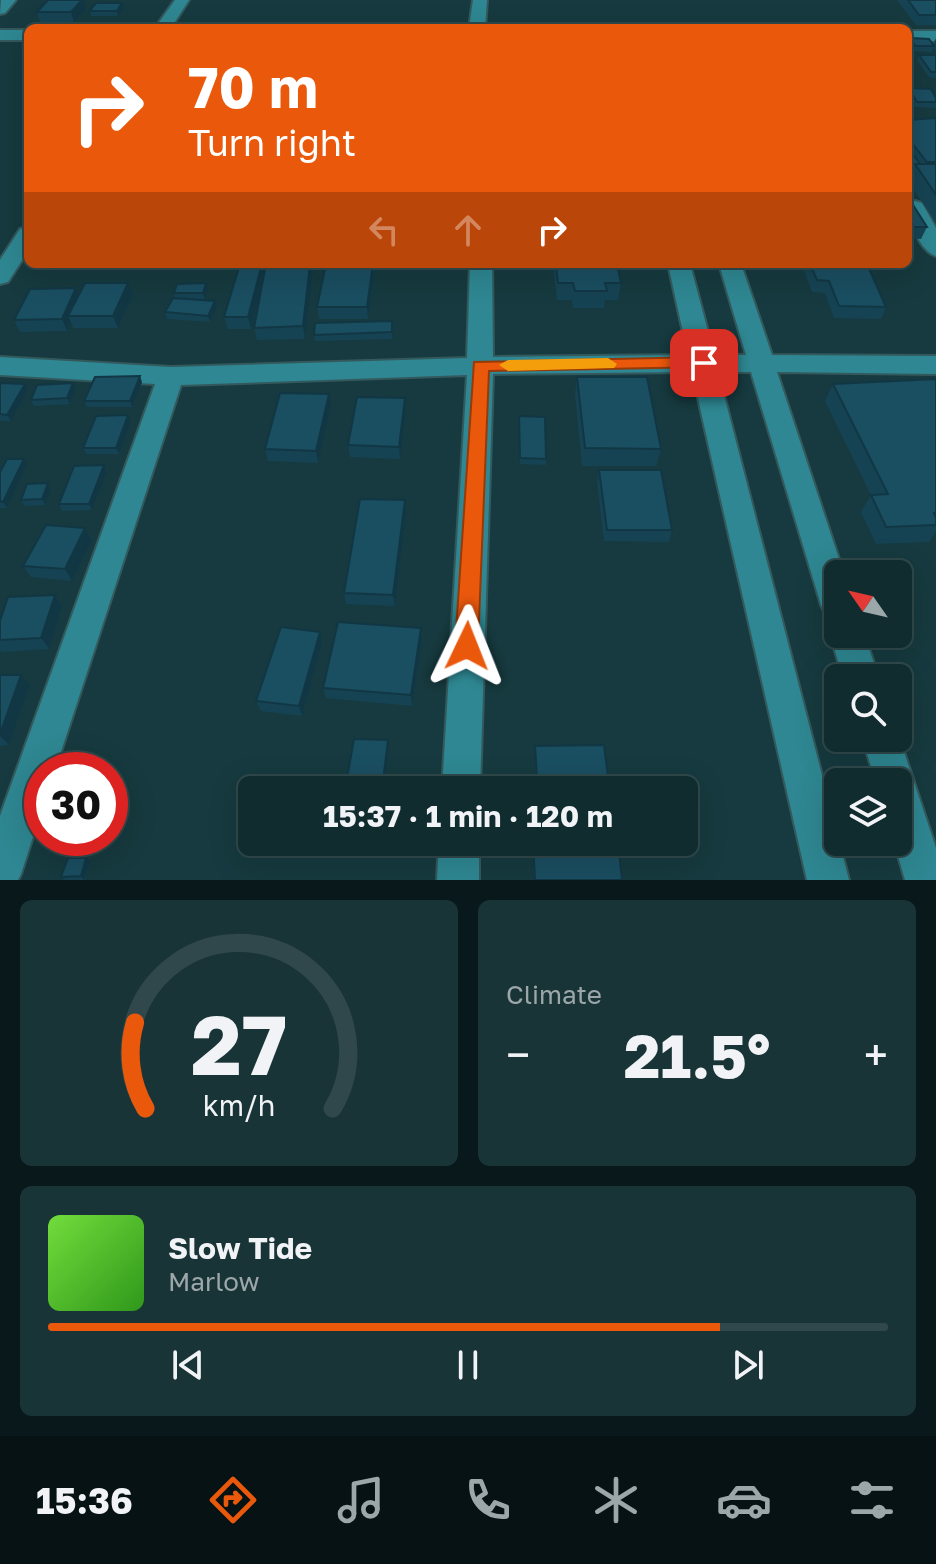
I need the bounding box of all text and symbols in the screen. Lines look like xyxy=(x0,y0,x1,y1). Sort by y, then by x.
text: 70 m xyxy=(188,53,318,120)
icon: right xyxy=(56,56,160,160)
text: Turn right xyxy=(188,121,356,164)
icon: left xyxy=(362,208,406,252)
icon: ahead xyxy=(446,208,490,252)
icon: right xyxy=(530,208,574,252)
pin xyxy=(670,329,738,397)
icon: arrive xyxy=(682,341,726,385)
north arrow xyxy=(824,560,912,648)
map controls xyxy=(824,560,912,856)
position arrow xyxy=(425,604,509,688)
button: search xyxy=(824,664,912,752)
speed limit sign: 30 xyxy=(24,752,128,856)
button: layers xyxy=(824,768,912,856)
text: 15:37 · 1 min · 120 m xyxy=(323,798,613,834)
text: Climate xyxy=(506,979,602,1010)
text: 27 xyxy=(191,993,287,1093)
text: 21.5° xyxy=(624,1019,770,1091)
text: − xyxy=(506,1028,530,1081)
text: + xyxy=(864,1028,888,1081)
text: km/h xyxy=(203,1088,275,1122)
text: Slow Tide xyxy=(168,1230,312,1266)
text: Marlow xyxy=(168,1266,260,1297)
icon: previous xyxy=(166,1343,210,1387)
icon: pause xyxy=(446,1343,490,1387)
icon: next xyxy=(726,1343,770,1387)
icon: directions xyxy=(205,1472,261,1528)
icon: music xyxy=(333,1472,389,1528)
icon: phone xyxy=(460,1472,516,1528)
icon: climate xyxy=(588,1472,644,1528)
icon: car xyxy=(716,1472,772,1528)
icon: filters xyxy=(844,1472,900,1528)
text: 15:36 xyxy=(36,1479,133,1522)

